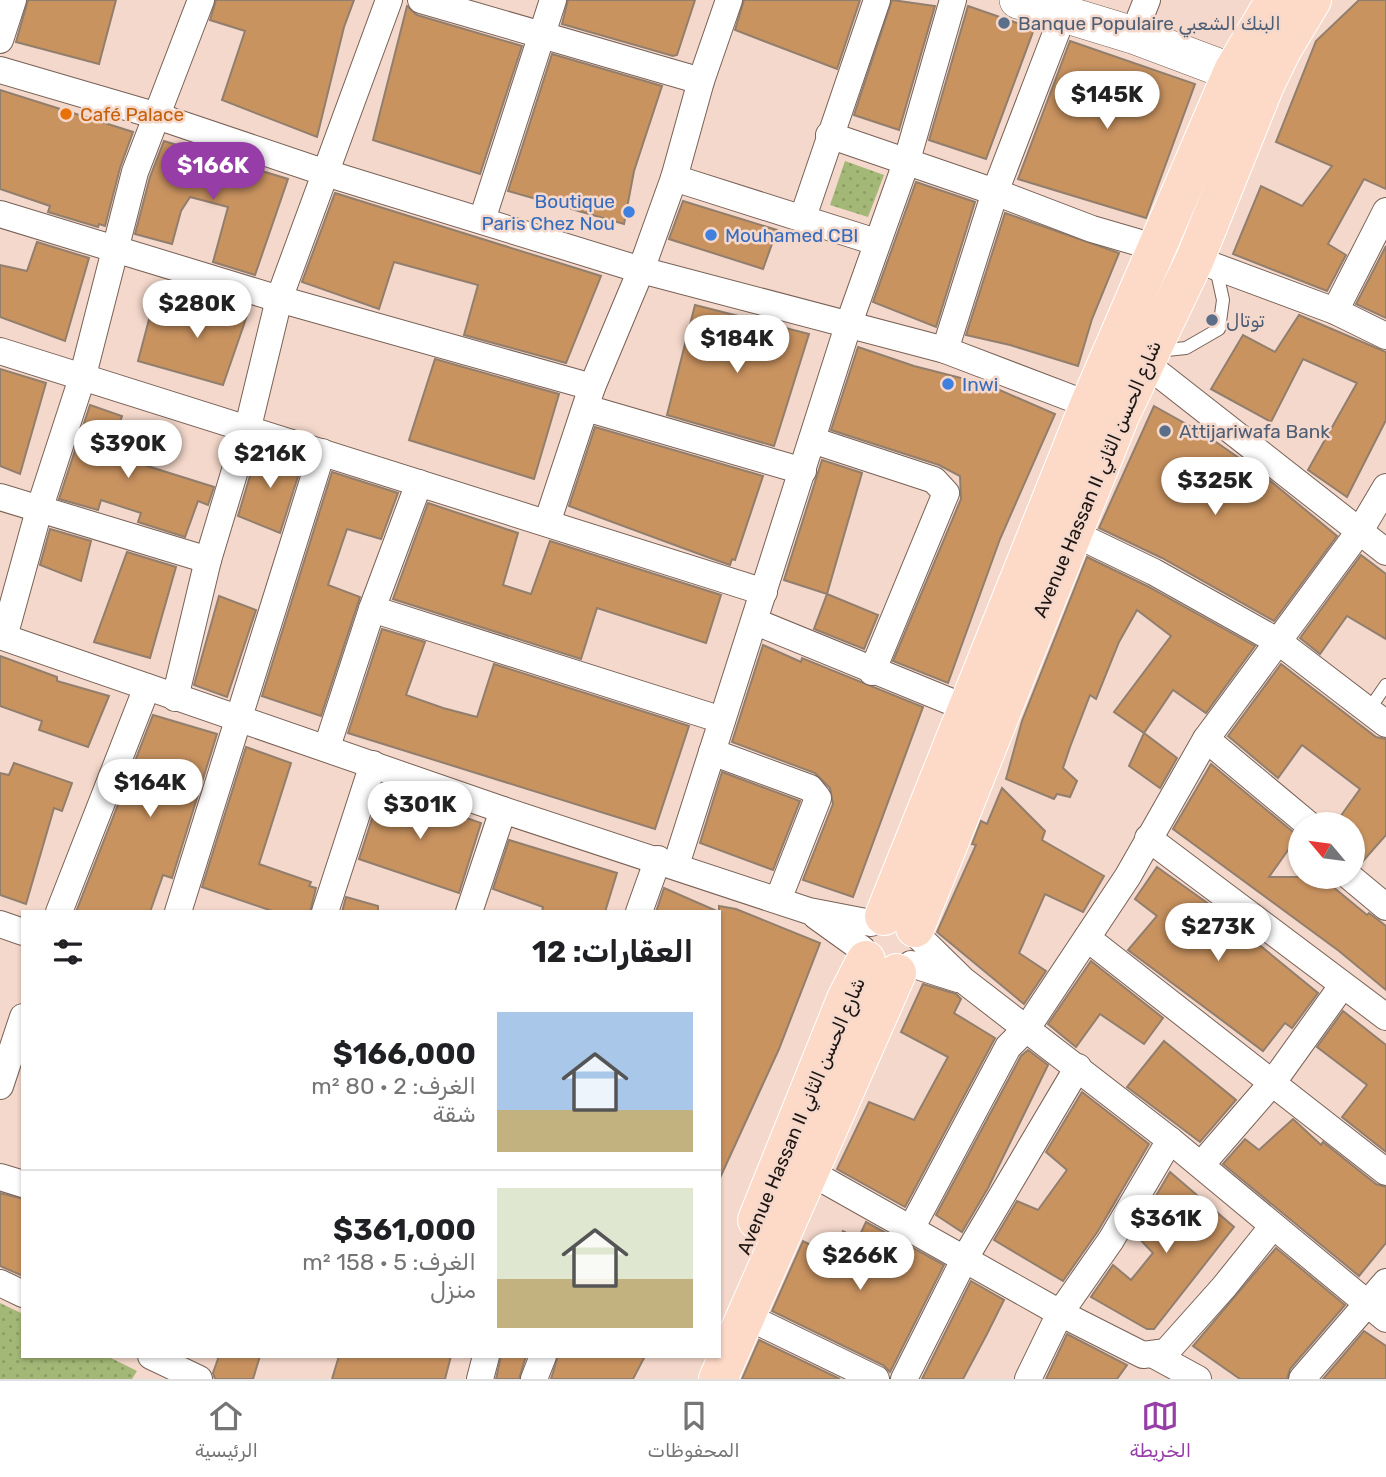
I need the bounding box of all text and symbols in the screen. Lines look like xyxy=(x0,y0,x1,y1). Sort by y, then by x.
place label: Banque Populaire البنك الشعبي xyxy=(1018,12,1281,38)
marker: Banque Populaire البنك الشعبي xyxy=(996,15,1012,31)
pin: $145K xyxy=(1058,72,1156,131)
text: $145K xyxy=(1071,80,1143,108)
place label: Café Palace xyxy=(80,103,184,126)
marker: Café Palace xyxy=(58,106,74,122)
pin: $166K xyxy=(164,142,262,202)
text: $166K xyxy=(177,151,249,179)
place label: Boutique Paris Chez Nou xyxy=(482,190,615,235)
marker: Boutique Paris Chez Nou xyxy=(621,204,637,220)
place label: Mouhamed CBI xyxy=(725,224,859,247)
marker: Mouhamed CBI xyxy=(703,227,719,243)
pin: $280K xyxy=(148,280,246,340)
text: $280K xyxy=(159,289,235,317)
place label: توتال xyxy=(1226,309,1265,332)
marker: توتال xyxy=(1204,312,1220,328)
pin: $184K xyxy=(688,316,786,375)
text: $184K xyxy=(700,324,774,352)
street label: Avenue Hassan II شارع الحسن الثاني xyxy=(1028,337,1169,622)
place label: Inwi xyxy=(962,373,998,396)
marker: Inwi xyxy=(940,376,956,392)
pin: $390K xyxy=(79,420,177,480)
place label: Attijariwafa Bank xyxy=(1179,420,1330,443)
marker: Attijariwafa Bank xyxy=(1157,423,1173,439)
text: $390K xyxy=(90,429,166,457)
pin: $216K xyxy=(221,430,319,490)
text: $216K xyxy=(234,439,306,467)
pin: $325K xyxy=(1166,458,1264,517)
text: $325K xyxy=(1177,466,1253,494)
pin: $164K xyxy=(101,760,199,819)
text: $164K xyxy=(114,768,186,796)
pin: $301K xyxy=(371,782,469,841)
text: $301K xyxy=(384,790,456,818)
north arrow xyxy=(1288,812,1365,889)
map controls xyxy=(1288,812,1365,889)
pin: $273K xyxy=(1169,904,1267,963)
text: $273K xyxy=(1181,912,1255,940)
icon: filters xyxy=(49,933,87,971)
text: العقارات: 12 xyxy=(532,934,693,970)
street label: Avenue Hassan II شارع الحسن الثاني xyxy=(732,974,873,1259)
text: $166,000 xyxy=(333,1036,476,1072)
icon: home xyxy=(553,1040,637,1124)
text: الغرف: 2 · 80 m² xyxy=(311,1072,476,1100)
text: شقة xyxy=(432,1100,476,1128)
pin: $361K xyxy=(1117,1196,1215,1255)
text: $361K xyxy=(1130,1204,1202,1232)
text: $361,000 xyxy=(333,1212,476,1248)
icon: home xyxy=(553,1216,637,1300)
pin: $266K xyxy=(811,1232,909,1292)
text: $266K xyxy=(822,1241,898,1269)
text: الغرف: 5 · 158 m² xyxy=(302,1248,476,1276)
text: منزل xyxy=(430,1276,476,1304)
tab: الرئيسية xyxy=(195,1397,258,1462)
tab: المحفوظات xyxy=(648,1397,740,1462)
tab: الخريطة xyxy=(1129,1397,1191,1462)

